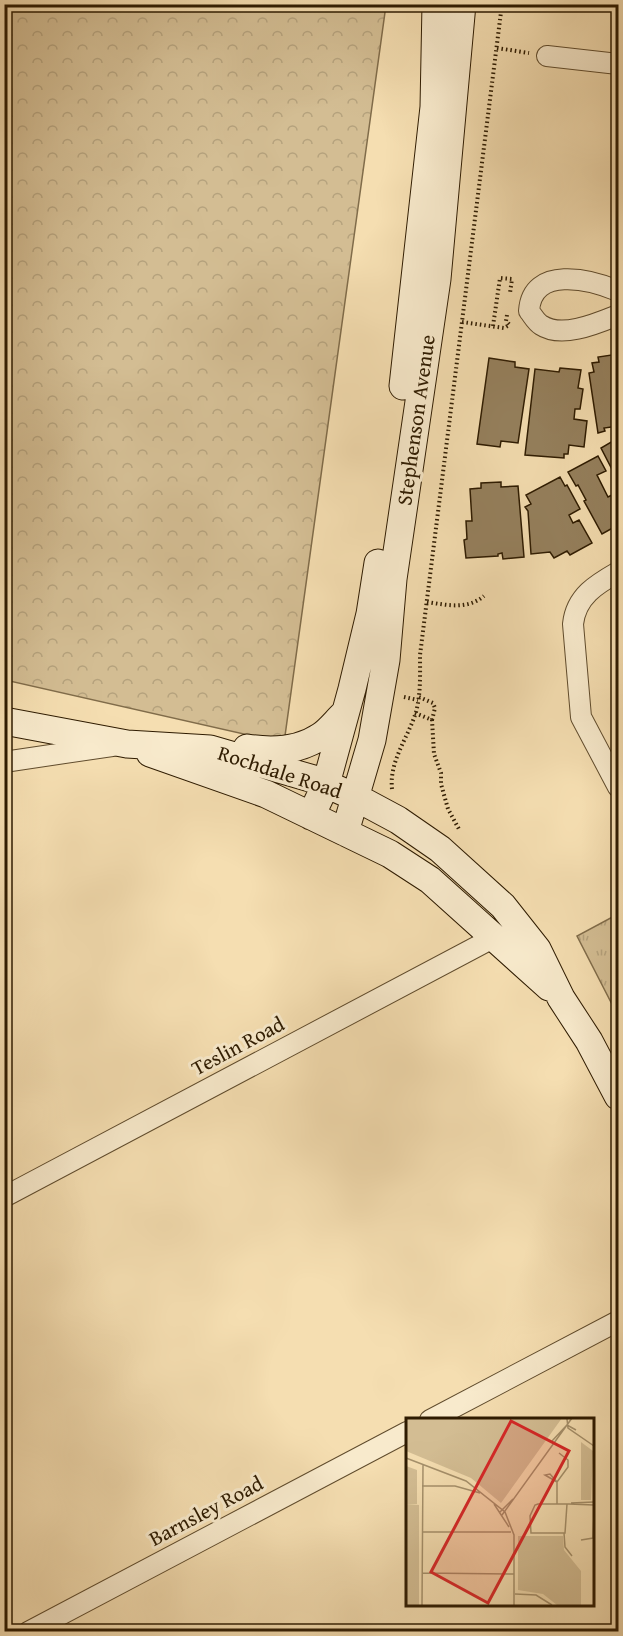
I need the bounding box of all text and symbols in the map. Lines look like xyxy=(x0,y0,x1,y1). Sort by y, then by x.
street label: Stephenson Avenue xyxy=(388,332,443,507)
street label: Rochdale Road xyxy=(214,737,347,806)
street label: Teslin Road xyxy=(186,1008,290,1083)
inset map xyxy=(406,1418,593,1606)
street label: Barnsley Road xyxy=(143,1467,269,1554)

